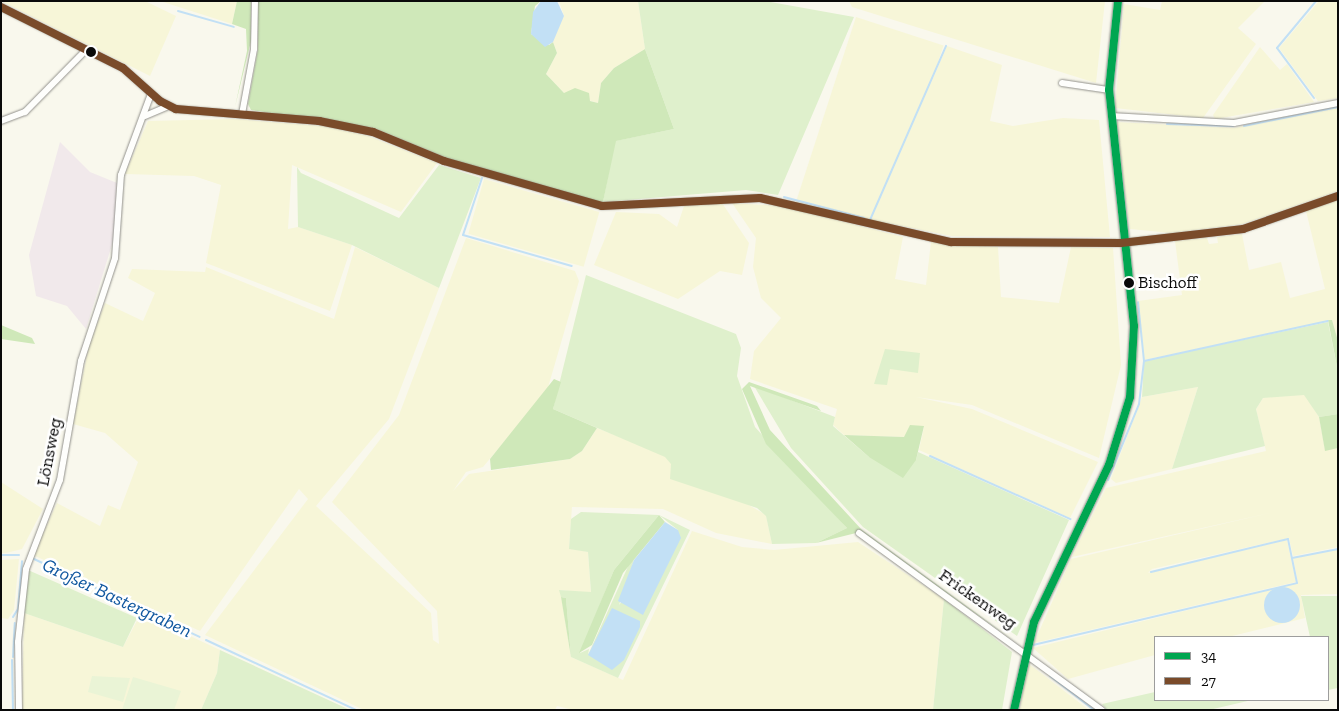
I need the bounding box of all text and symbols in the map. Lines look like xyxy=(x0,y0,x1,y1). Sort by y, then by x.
unlabelled marker xyxy=(86,47,96,57)
place label: Bischoff xyxy=(1138,273,1197,293)
marker: Bischoff xyxy=(1124,278,1134,288)
street label: Lönsweg xyxy=(32,416,66,488)
water label: Großer Bastergraben xyxy=(39,553,195,643)
street label: Frickenweg xyxy=(935,564,1021,634)
legend xyxy=(1154,636,1329,701)
text: 34 xyxy=(1201,647,1216,665)
text: 27 xyxy=(1201,672,1216,690)

